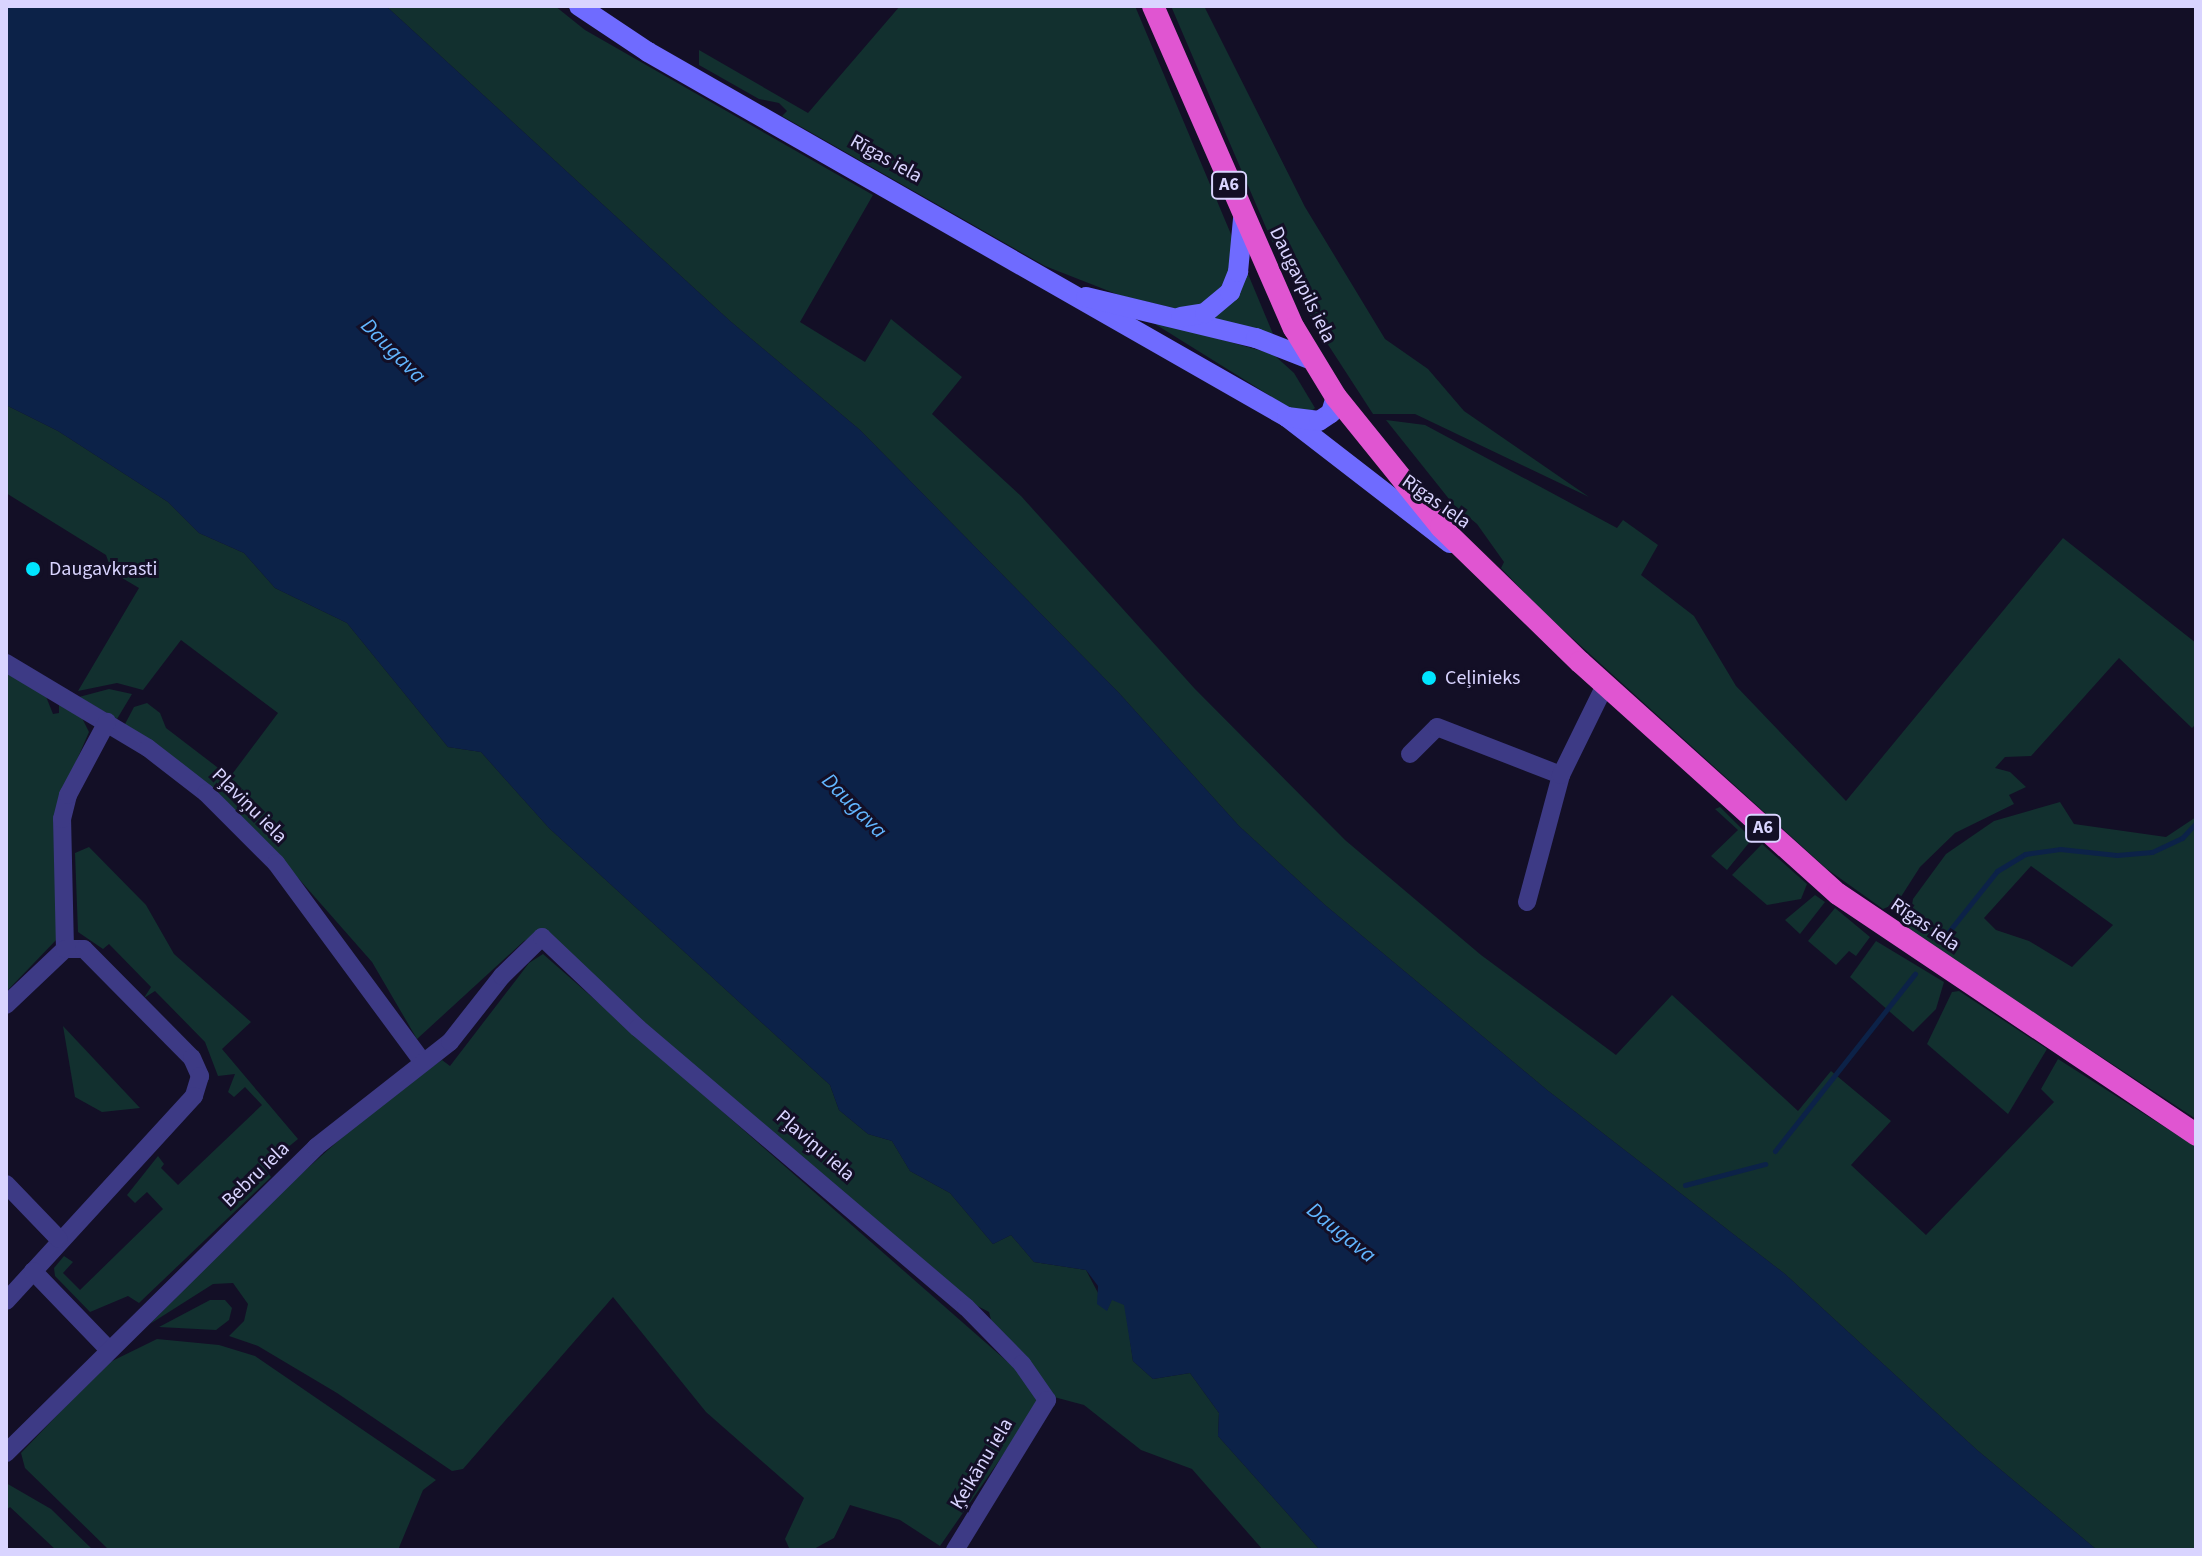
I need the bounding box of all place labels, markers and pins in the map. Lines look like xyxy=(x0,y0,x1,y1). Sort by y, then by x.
place label: Daugavkrasti xyxy=(49,557,158,581)
marker: Daugavkrasti xyxy=(24,560,42,578)
place label: Ceļinieks xyxy=(1445,666,1520,690)
marker: Ceļinieks xyxy=(1420,669,1438,687)

